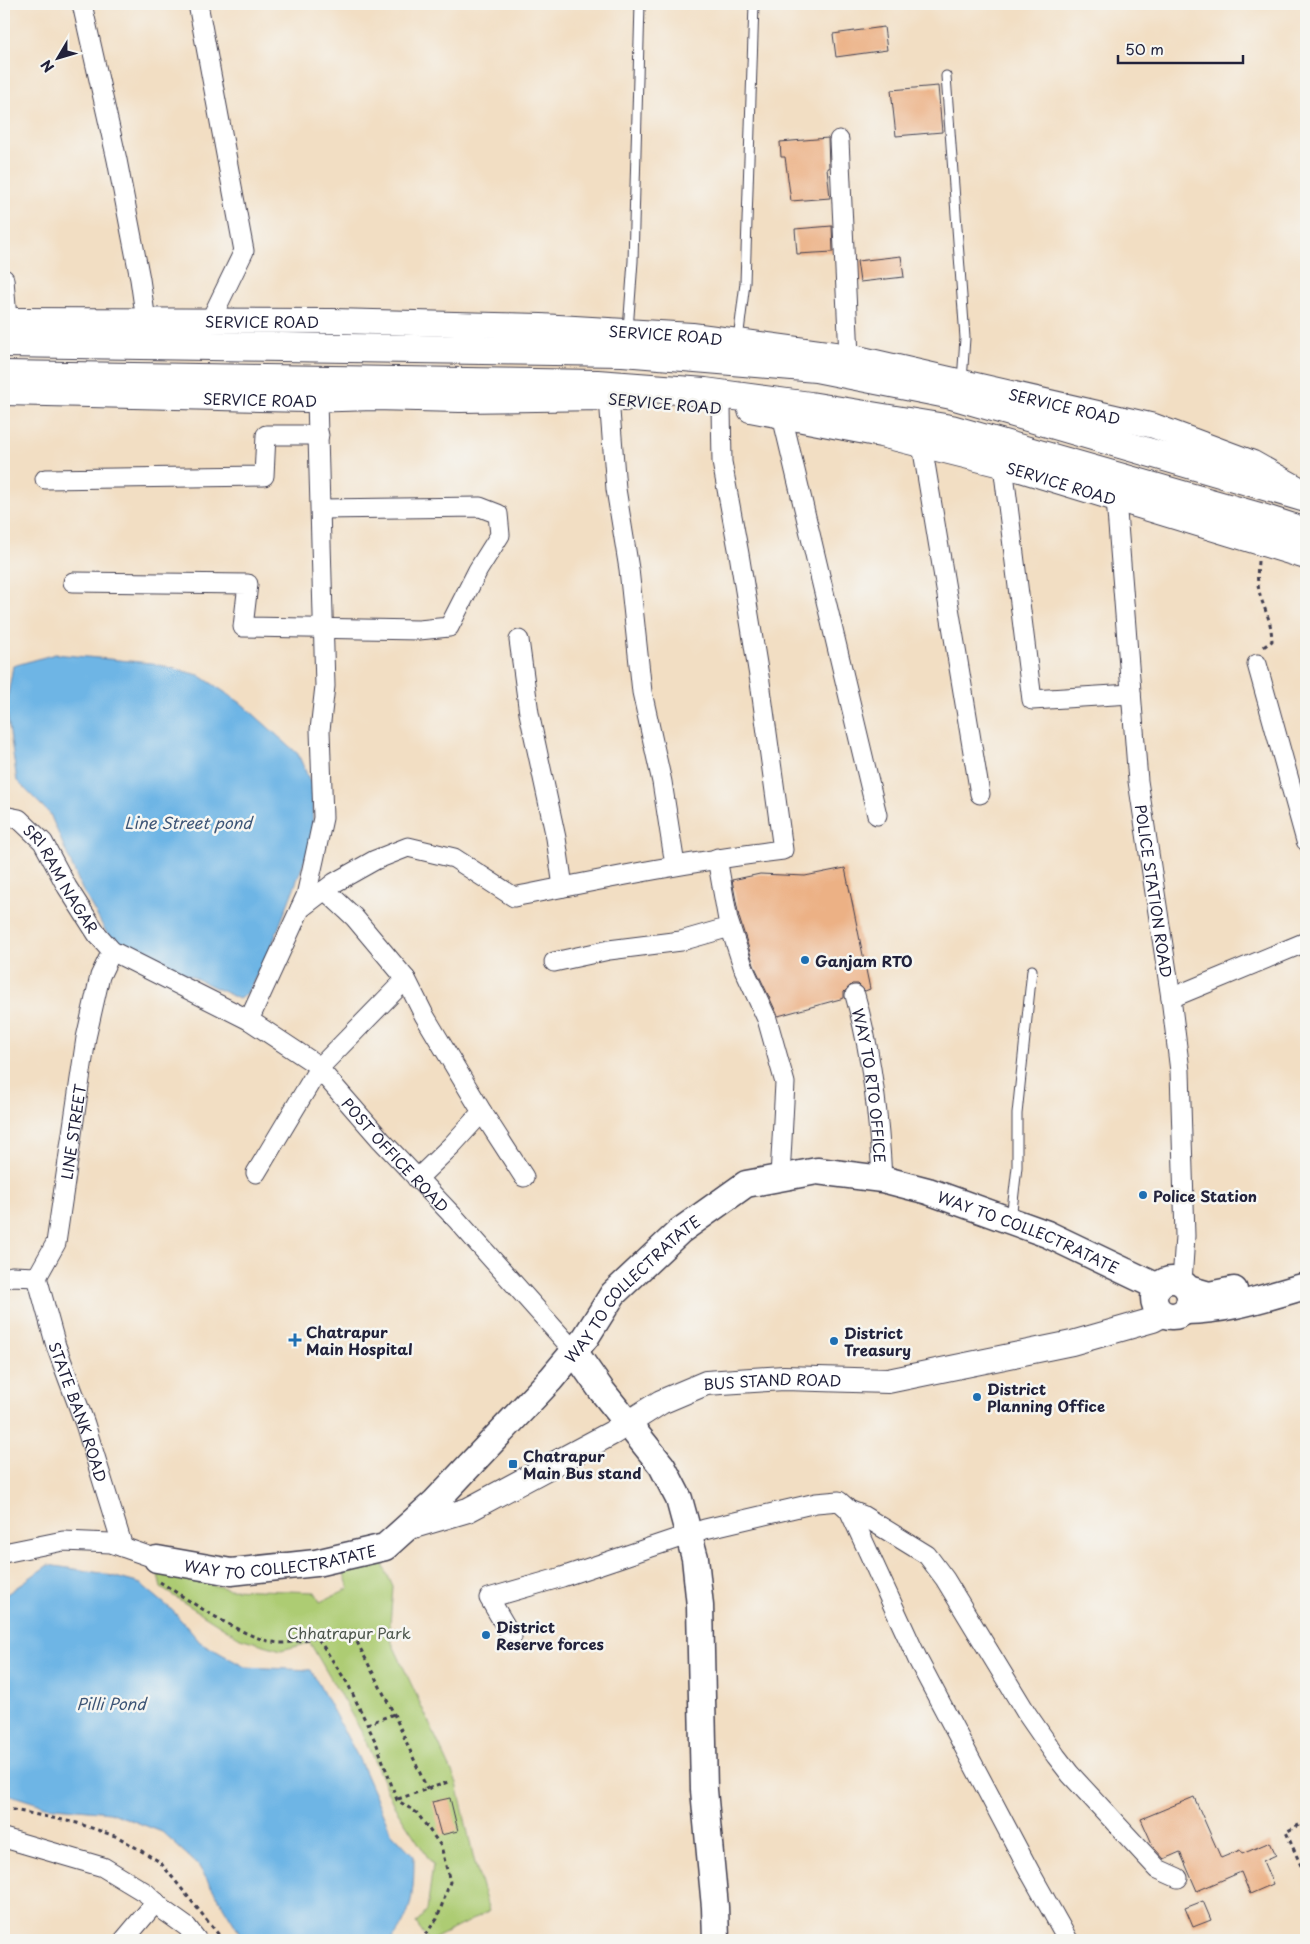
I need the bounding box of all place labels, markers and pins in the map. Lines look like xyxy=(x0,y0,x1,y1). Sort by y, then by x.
place label: Ganjam RTO xyxy=(815,949,913,972)
marker: Ganjam RTO xyxy=(799,954,811,966)
place label: Police Station xyxy=(1153,1184,1257,1207)
marker: Police Station xyxy=(1137,1189,1149,1201)
place label: Chatrapur Main Hospital xyxy=(306,1320,413,1360)
place label: District Treasury xyxy=(844,1321,911,1361)
marker: Chatrapur Main Hospital xyxy=(288,1333,302,1347)
marker: District Treasury xyxy=(828,1335,840,1347)
place label: District Planning Office xyxy=(987,1377,1105,1417)
marker: District Planning Office xyxy=(971,1391,983,1403)
place label: Chatrapur Main Bus stand xyxy=(523,1444,641,1484)
marker: Chatrapur Main Bus stand xyxy=(507,1458,519,1470)
place label: District Reserve forces xyxy=(496,1615,604,1655)
marker: District Reserve forces xyxy=(480,1629,492,1641)

